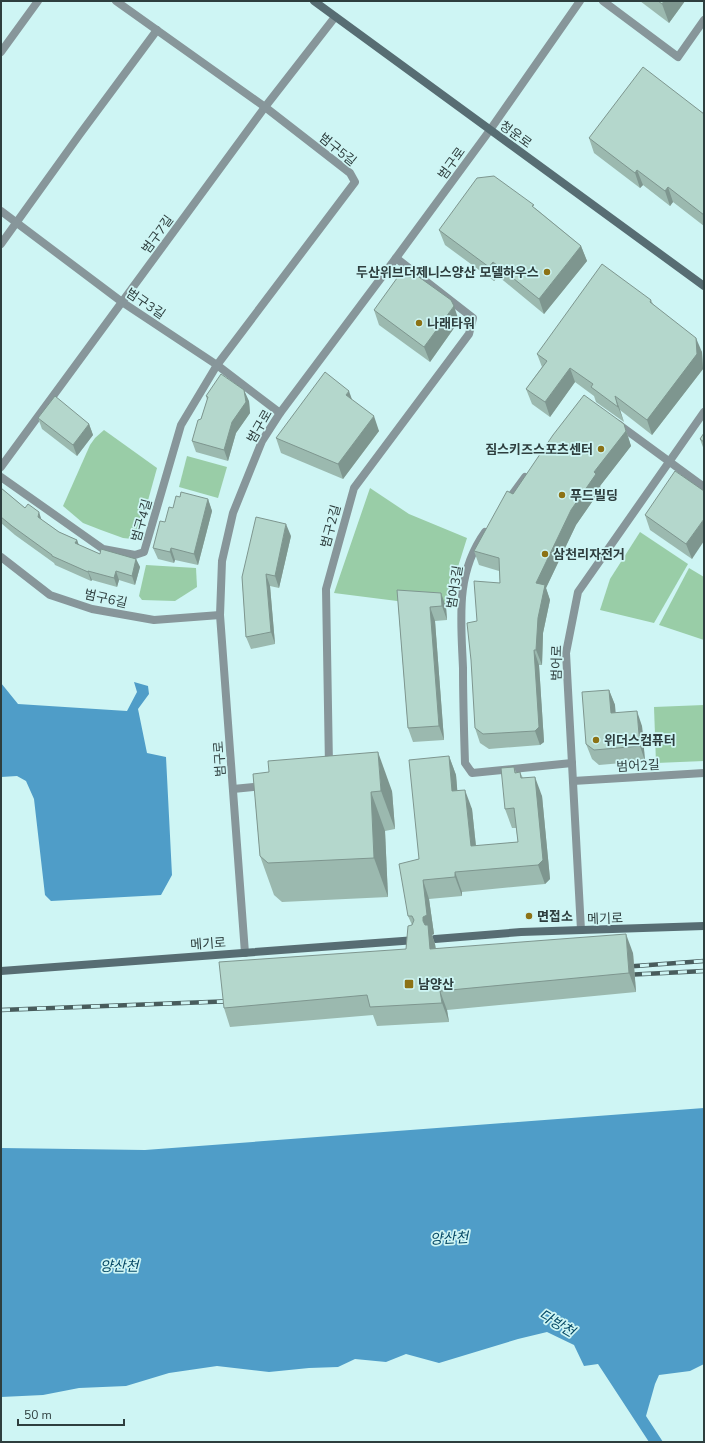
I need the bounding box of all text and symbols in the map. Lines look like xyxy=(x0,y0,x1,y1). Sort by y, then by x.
street label: 청운로 xyxy=(496,117,535,153)
street label: 범구5길 xyxy=(315,129,360,171)
street label: 범구로 xyxy=(434,144,470,183)
street label: 범구7길 xyxy=(138,212,178,258)
place label: 두산위브더제니스양산 모델하우스 xyxy=(356,264,539,282)
marker: 두산위브더제니스양산 모델하우스 xyxy=(542,267,552,277)
street label: 범구3길 xyxy=(122,284,169,324)
place label: 나래타워 xyxy=(427,315,475,333)
marker: 나래타워 xyxy=(414,318,424,328)
street label: 범구로 xyxy=(243,406,277,447)
place label: 짐스키즈스포츠센터 xyxy=(485,441,593,459)
marker: 짐스키즈스포츠센터 xyxy=(596,444,606,454)
place label: 푸드빌딩 xyxy=(570,487,618,505)
marker: 푸드빌딩 xyxy=(557,490,567,500)
street label: 범구4길 xyxy=(127,497,157,544)
street label: 범구2길 xyxy=(317,503,345,550)
place label: 삼천리자전거 xyxy=(553,546,625,564)
marker: 삼천리자전거 xyxy=(540,549,550,559)
street label: 범어3길 xyxy=(443,564,467,610)
street label: 범구6길 xyxy=(82,585,129,613)
street label: 범어로 xyxy=(548,645,566,681)
place label: 위더스컴퓨터 xyxy=(604,732,676,750)
marker: 위더스컴퓨터 xyxy=(591,735,601,745)
street label: 범구로 xyxy=(210,740,230,777)
street label: 범어2길 xyxy=(616,756,660,776)
place label: 면접소 xyxy=(537,908,573,926)
street label: 메기로 xyxy=(587,909,623,929)
marker: 면접소 xyxy=(524,911,534,921)
street label: 메기로 xyxy=(190,934,227,954)
place label: 남양산 xyxy=(418,976,454,994)
marker: 남양산 xyxy=(403,978,415,990)
water label: 양산천 xyxy=(429,1228,470,1249)
water label: 양산천 xyxy=(100,1257,139,1276)
water label: 다방천 xyxy=(535,1305,579,1342)
scale bar xyxy=(18,1401,124,1427)
text: 50 m xyxy=(24,1407,52,1423)

